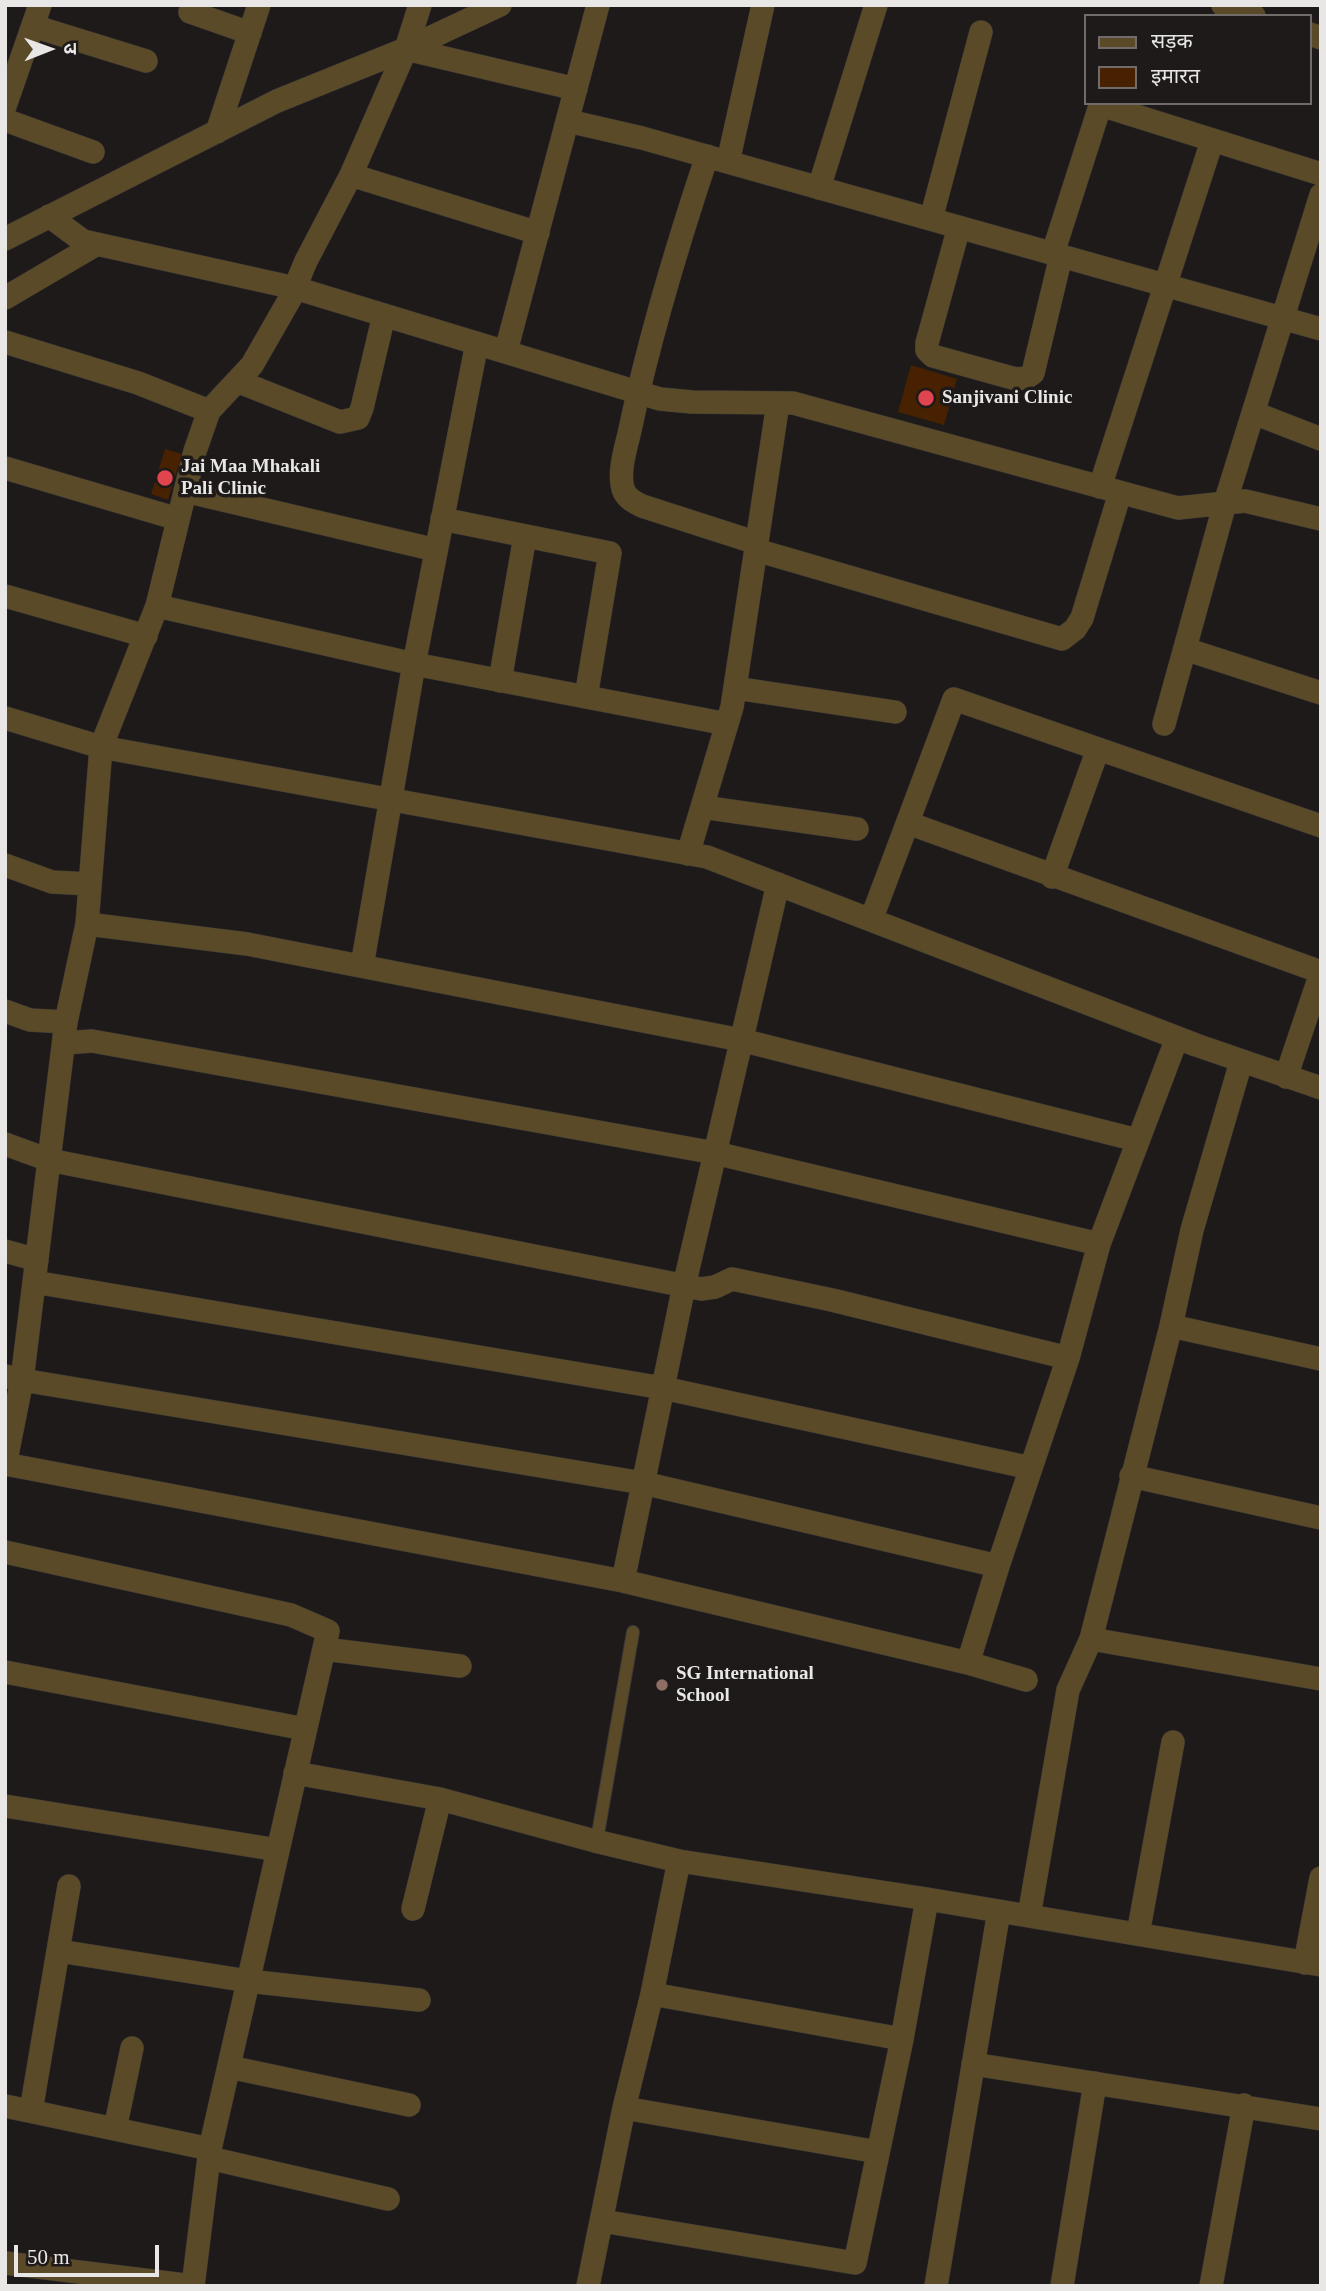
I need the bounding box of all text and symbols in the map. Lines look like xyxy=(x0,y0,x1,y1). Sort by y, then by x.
north arrow xyxy=(14,14,84,84)
legend xyxy=(1084,14,1312,105)
text: सड़क xyxy=(1151,29,1193,53)
text: उ xyxy=(60,43,81,54)
text: इमारत xyxy=(1151,64,1200,88)
place label: Sanjivani Clinic xyxy=(942,387,1072,409)
marker: Sanjivani Clinic xyxy=(916,388,936,408)
place label: Jai Maa Mhakali Pali Clinic xyxy=(181,456,320,500)
marker: Jai Maa Mhakali Pali Clinic xyxy=(155,468,175,488)
place label: SG International School xyxy=(676,1663,814,1707)
marker: SG International School xyxy=(654,1677,670,1693)
scale bar xyxy=(18,2232,163,2276)
text: 50 m xyxy=(27,2245,70,2269)

